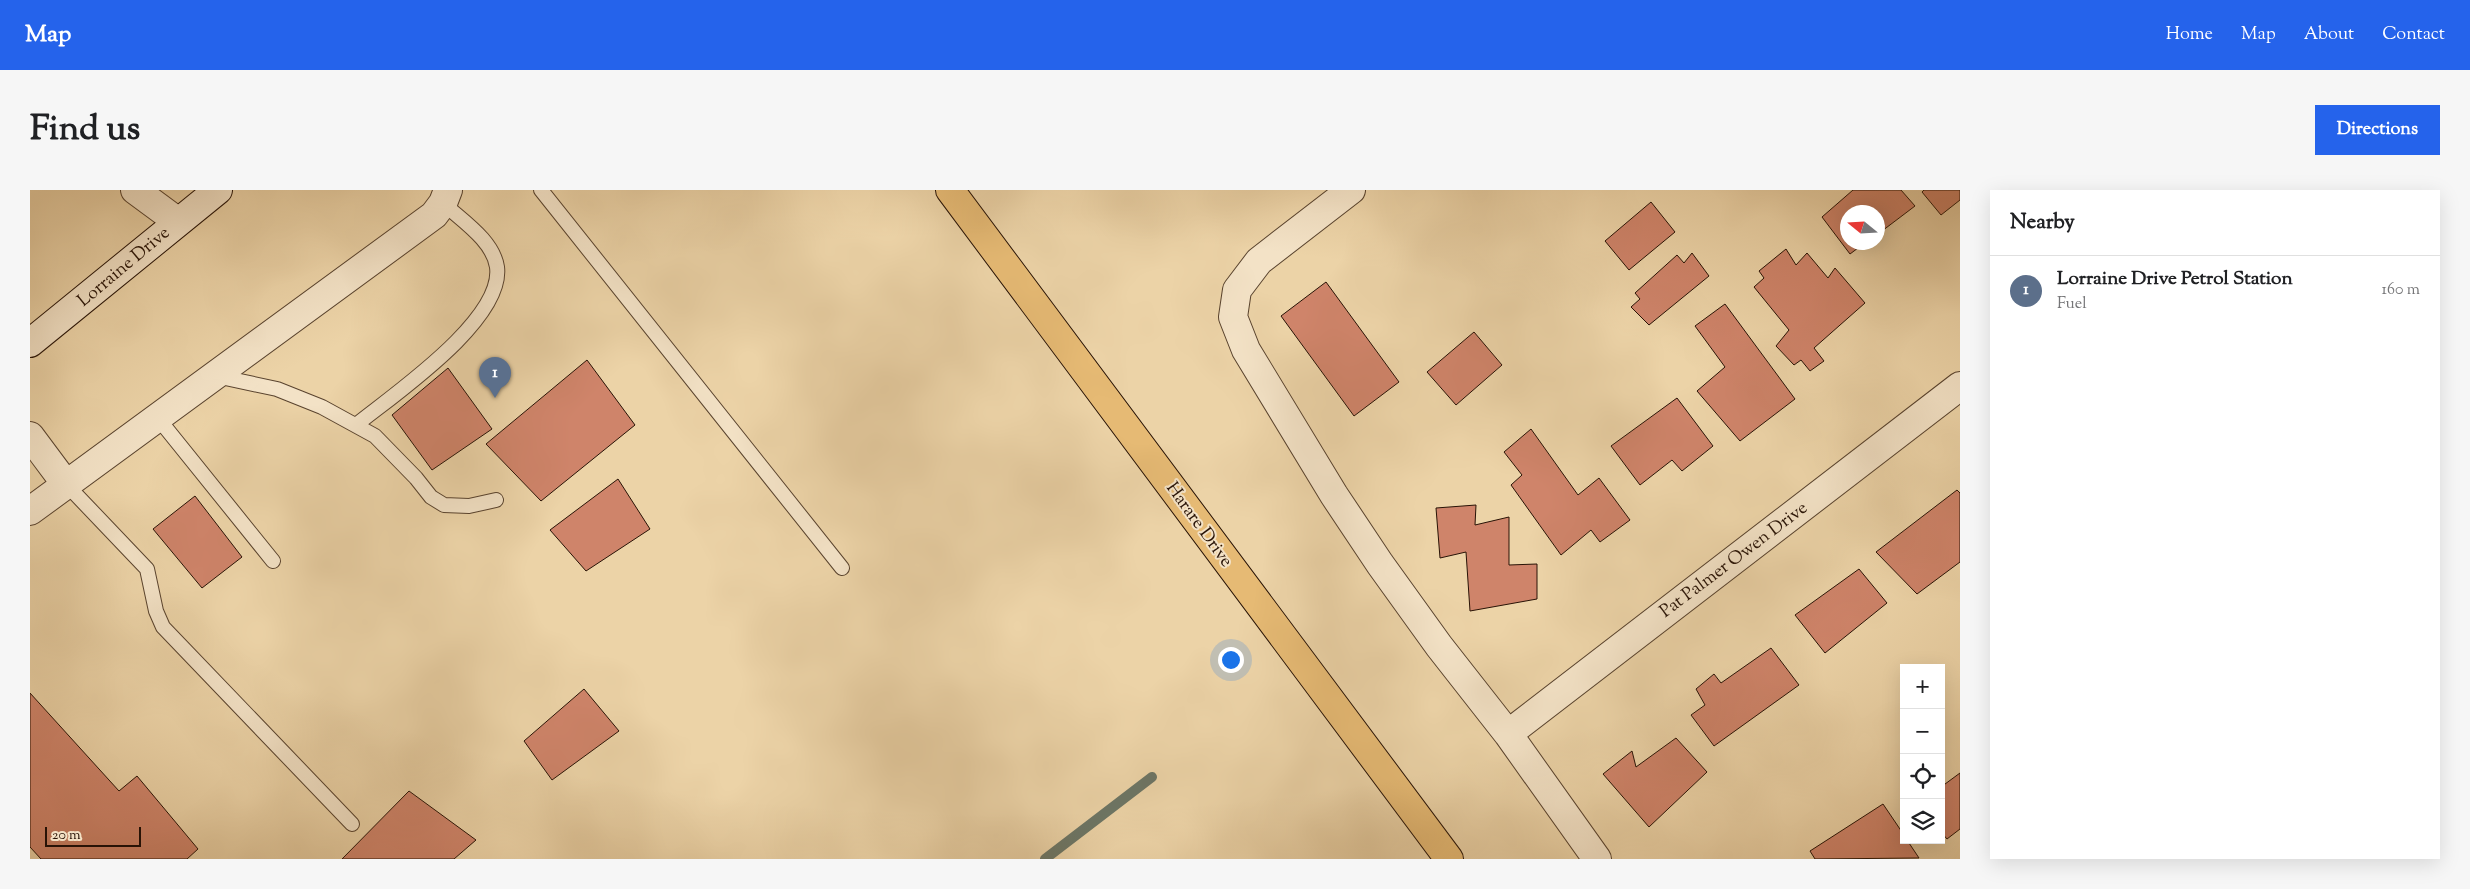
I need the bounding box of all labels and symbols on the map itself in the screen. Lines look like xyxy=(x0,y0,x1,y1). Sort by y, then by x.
north arrow xyxy=(1840,205,1885,250)
street label: Lorraine Drive xyxy=(72,221,176,314)
pin: 1 xyxy=(479,357,511,398)
street label: Harare Drive xyxy=(1159,477,1238,573)
street label: Pat Palmer Owen Drive xyxy=(1655,496,1814,625)
your location xyxy=(1218,647,1244,673)
scale bar xyxy=(45,824,141,847)

